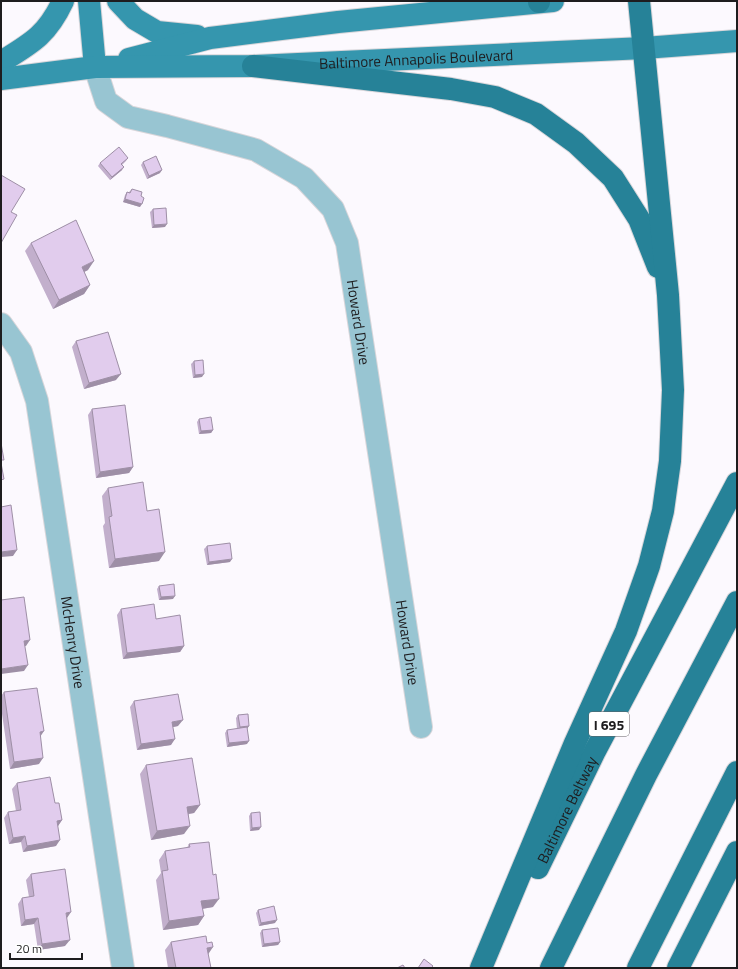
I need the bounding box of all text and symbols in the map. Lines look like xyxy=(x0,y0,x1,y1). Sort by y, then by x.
street label: Baltimore Annapolis Boulevard xyxy=(318,43,514,74)
street label: Howard Drive xyxy=(341,278,377,366)
street label: McHenry Drive xyxy=(55,594,92,690)
street label: Howard Drive xyxy=(390,598,426,687)
road number: I 695 xyxy=(589,712,629,736)
street label: Baltimore Beltway xyxy=(531,752,602,867)
scale bar xyxy=(10,935,82,961)
text: 20 m xyxy=(16,939,42,958)

